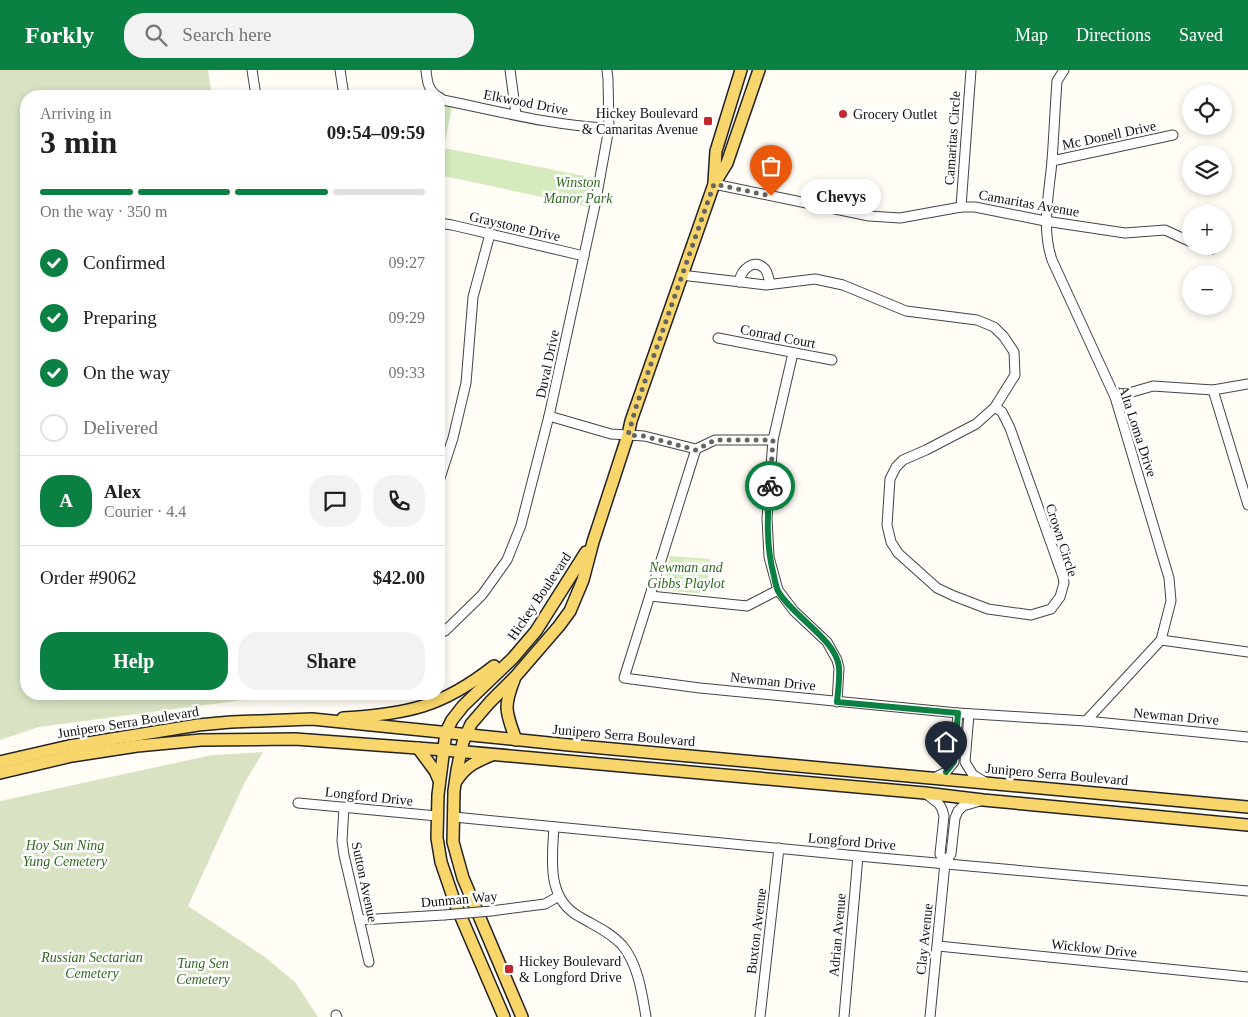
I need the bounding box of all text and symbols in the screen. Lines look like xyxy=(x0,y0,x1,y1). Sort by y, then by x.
search box xyxy=(124,13,474,58)
icon: search xyxy=(142,21,170,49)
text: Forkly xyxy=(25,22,94,48)
text: Search here xyxy=(182,24,271,45)
text: Map xyxy=(1015,25,1048,45)
text: Directions xyxy=(1076,25,1151,45)
text: Saved xyxy=(1179,25,1223,45)
map controls xyxy=(1182,85,1232,315)
button: locate xyxy=(1182,85,1232,135)
street label: Elkwood Drive xyxy=(482,87,570,118)
street label: Camaritas Circle xyxy=(942,90,963,186)
text: Arriving in xyxy=(40,105,112,122)
place label: Hickey Boulevard & Camaritas Avenue xyxy=(582,106,698,137)
place label: Grocery Outlet xyxy=(853,107,937,122)
marker: Grocery Outlet xyxy=(837,108,849,120)
marker: Hickey Boulevard & Camaritas Avenue xyxy=(702,115,714,127)
street label: Mc Donell Drive xyxy=(1061,118,1157,153)
text: 09:54–09:59 xyxy=(327,122,425,143)
text: 3 min xyxy=(40,124,117,160)
pin xyxy=(750,145,792,196)
button: layers xyxy=(1182,145,1232,195)
icon: bag xyxy=(757,152,785,180)
park label: Winston Manor Park xyxy=(543,175,613,206)
callout: Chevys xyxy=(801,178,881,214)
street label: Camaritas Avenue xyxy=(977,187,1080,220)
text: Chevys xyxy=(816,188,866,205)
text: On the way · 350 m xyxy=(40,203,168,220)
button: + xyxy=(1182,205,1232,255)
street label: Graystone Drive xyxy=(468,209,562,244)
icon: check xyxy=(40,249,68,277)
text: Confirmed xyxy=(83,252,165,273)
text: 09:27 xyxy=(389,254,425,271)
button: − xyxy=(1182,265,1232,315)
icon: check xyxy=(40,304,68,332)
text: Preparing xyxy=(83,307,157,328)
text: 09:29 xyxy=(389,309,425,326)
street label: Conrad Court xyxy=(739,322,817,351)
street label: Duval Drive xyxy=(533,329,562,400)
icon: check xyxy=(40,359,68,387)
text: On the way xyxy=(83,362,171,383)
text: 09:33 xyxy=(389,364,425,381)
street label: Alta Loma Drive xyxy=(1116,383,1159,479)
text: Delivered xyxy=(83,417,158,438)
courier xyxy=(745,461,795,511)
icon: bike xyxy=(756,472,784,500)
button: chat xyxy=(309,475,361,527)
button: phone xyxy=(373,475,425,527)
text: Alex xyxy=(104,481,141,502)
text: A xyxy=(59,490,73,511)
street label: Crown Circle xyxy=(1043,502,1080,579)
text: Courier · 4.4 xyxy=(104,503,186,520)
street label: Hickey Boulevard xyxy=(505,550,574,643)
park label: Newman and Gibbs Playlot xyxy=(647,560,726,591)
text: Order #9062 xyxy=(40,567,137,588)
text: $42.00 xyxy=(373,567,425,588)
button: Help xyxy=(40,632,228,690)
button: Share xyxy=(238,632,425,690)
street label: Newman Drive xyxy=(729,670,816,693)
street label: Junipero Serra Boulevard xyxy=(56,704,200,741)
street label: Newman Drive xyxy=(1133,705,1219,728)
pin xyxy=(925,721,967,772)
street label: Junipero Serra Boulevard xyxy=(552,722,696,749)
icon: home xyxy=(932,728,960,756)
street label: Junipero Serra Boulevard xyxy=(985,761,1129,788)
street label: Longford Drive xyxy=(324,784,414,809)
street label: Longford Drive xyxy=(807,830,897,853)
park label: Hoy Sun Ning Yung Cemetery xyxy=(23,838,108,869)
street label: Sutton Avenue xyxy=(349,841,380,924)
street label: Buxton Avenue xyxy=(744,887,769,975)
street label: Dunman Way xyxy=(420,889,498,910)
street label: Adrian Avenue xyxy=(826,892,849,978)
street label: Clay Avenue xyxy=(913,903,936,975)
street label: Wicklow Drive xyxy=(1050,937,1138,960)
park label: Russian Sectarian Cemetery xyxy=(40,950,143,981)
place label: Hickey Boulevard & Longford Drive xyxy=(519,954,622,985)
park label: Tung Sen Cemetery xyxy=(176,956,231,987)
marker: Hickey Boulevard & Longford Drive xyxy=(503,963,515,975)

